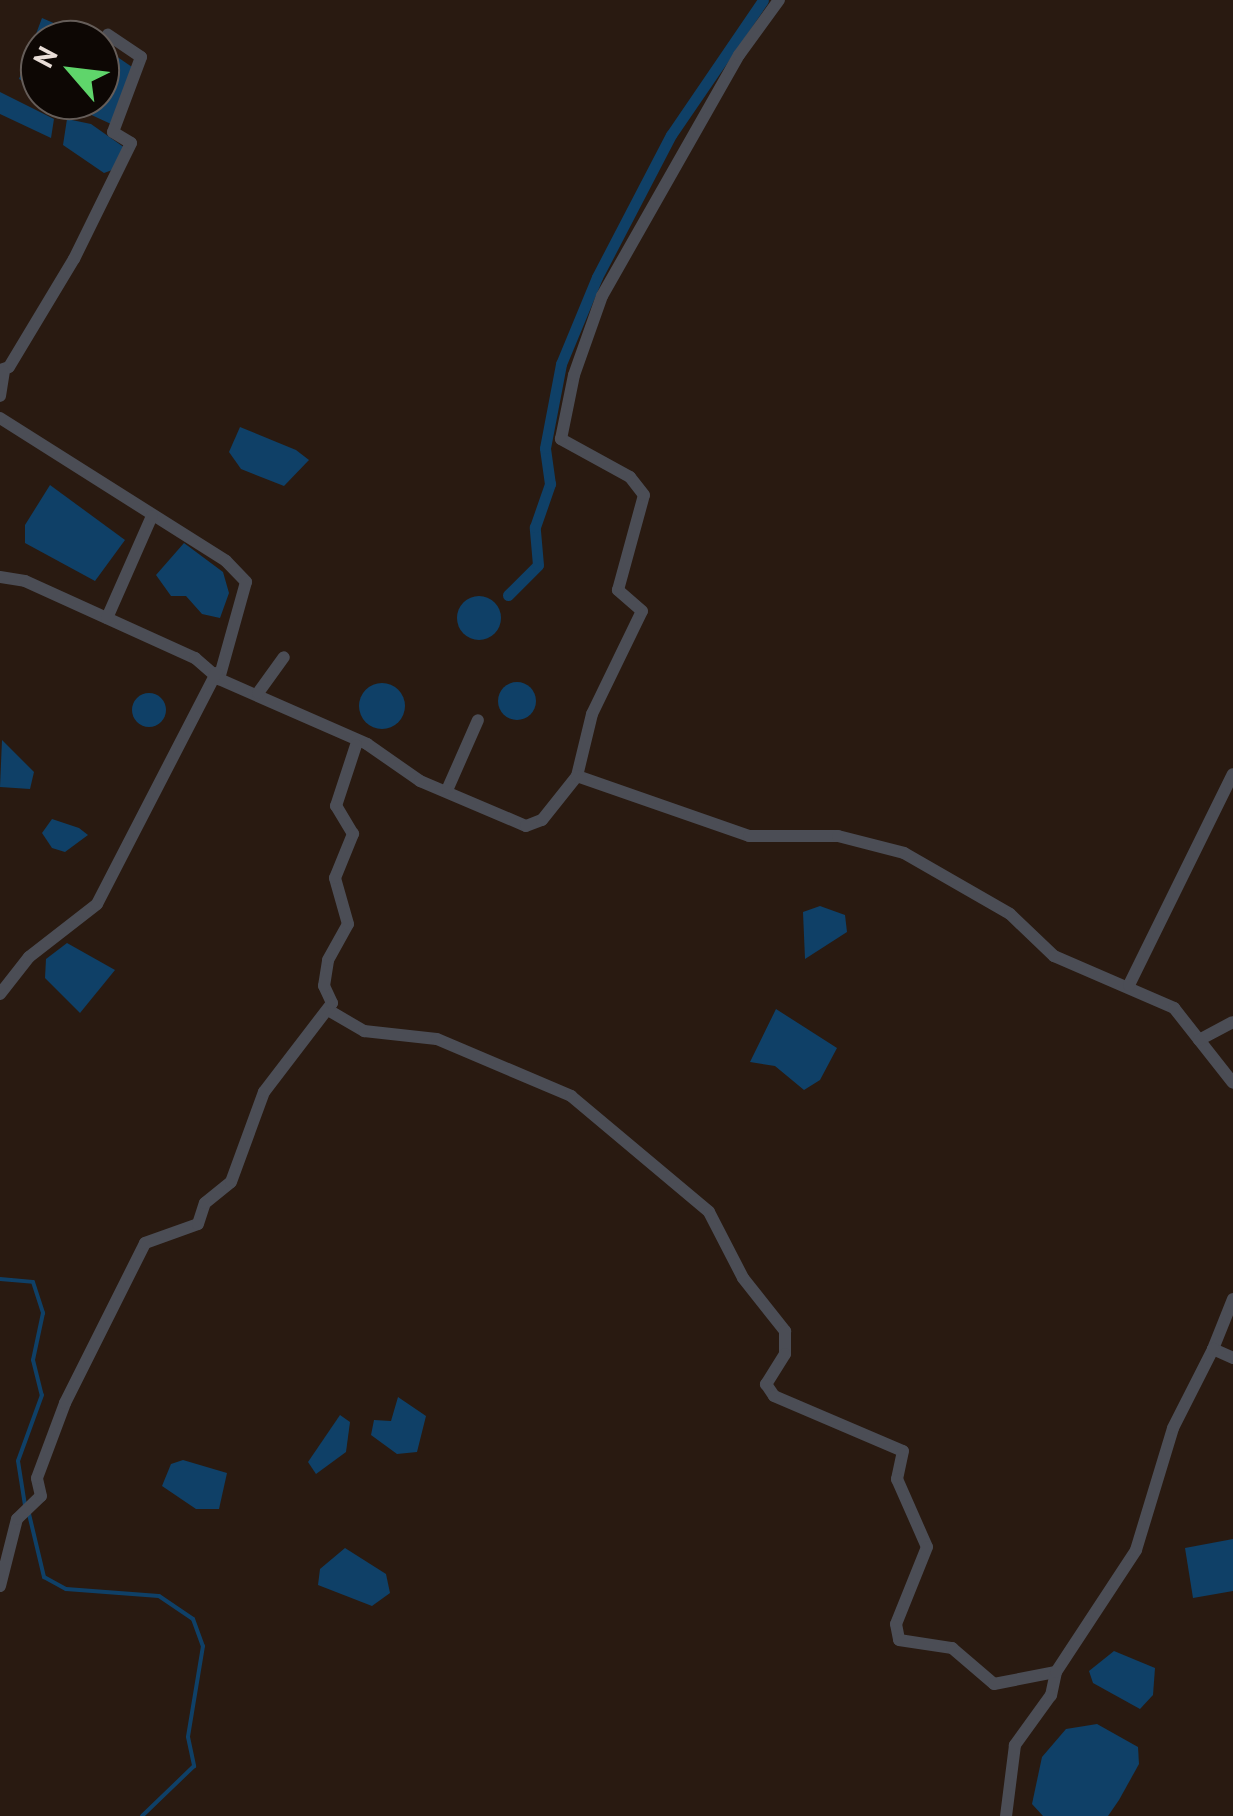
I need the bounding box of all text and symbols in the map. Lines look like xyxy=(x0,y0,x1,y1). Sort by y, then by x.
north arrow xyxy=(20,20,120,120)
text: N xyxy=(24,40,65,73)

